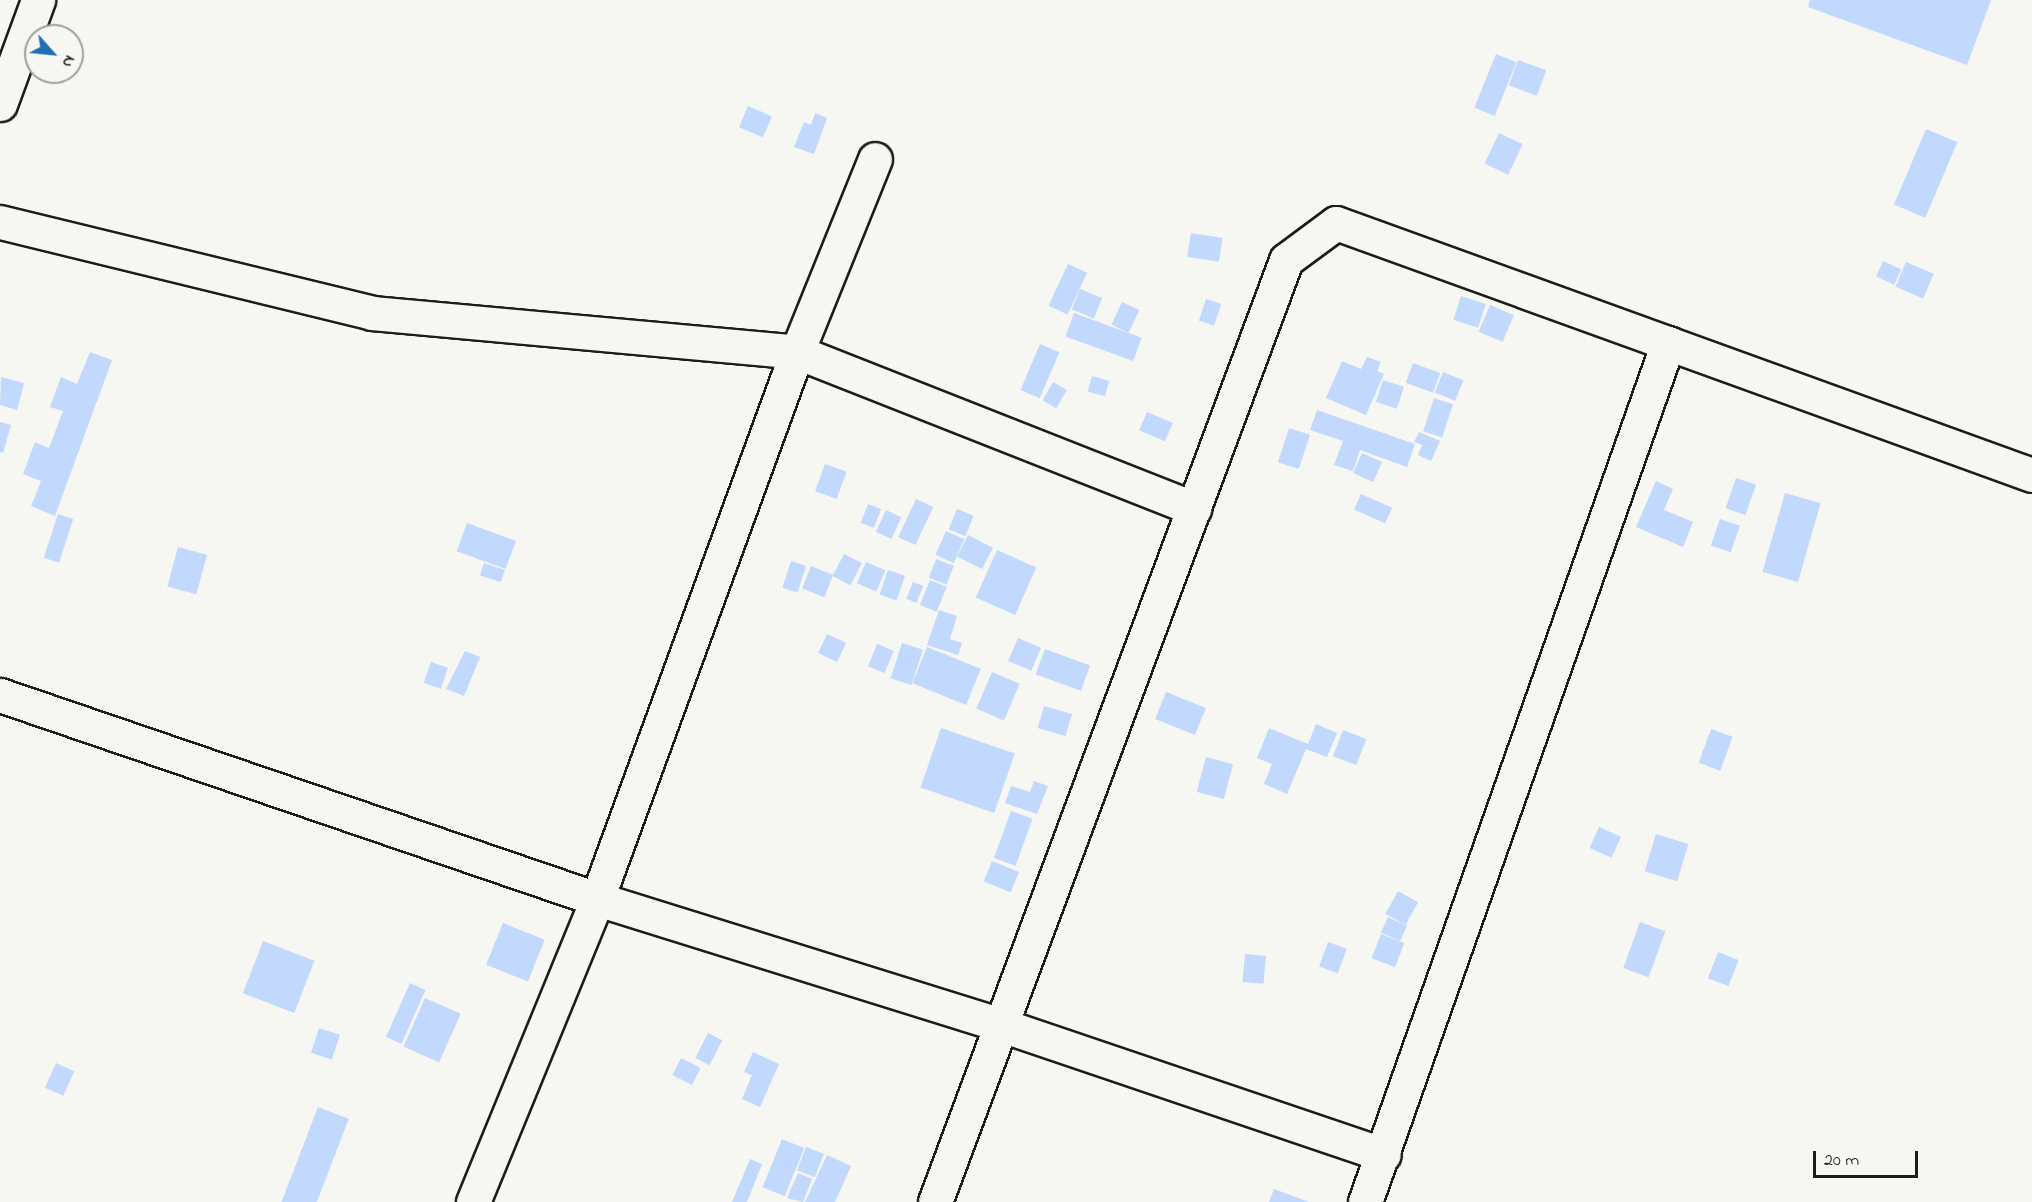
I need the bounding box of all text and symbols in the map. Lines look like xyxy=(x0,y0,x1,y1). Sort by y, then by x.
north arrow xyxy=(24,24,84,84)
text: N xyxy=(55,51,81,72)
scale bar xyxy=(1816,1139,1921,1177)
text: 20 m xyxy=(1824,1148,1859,1174)

